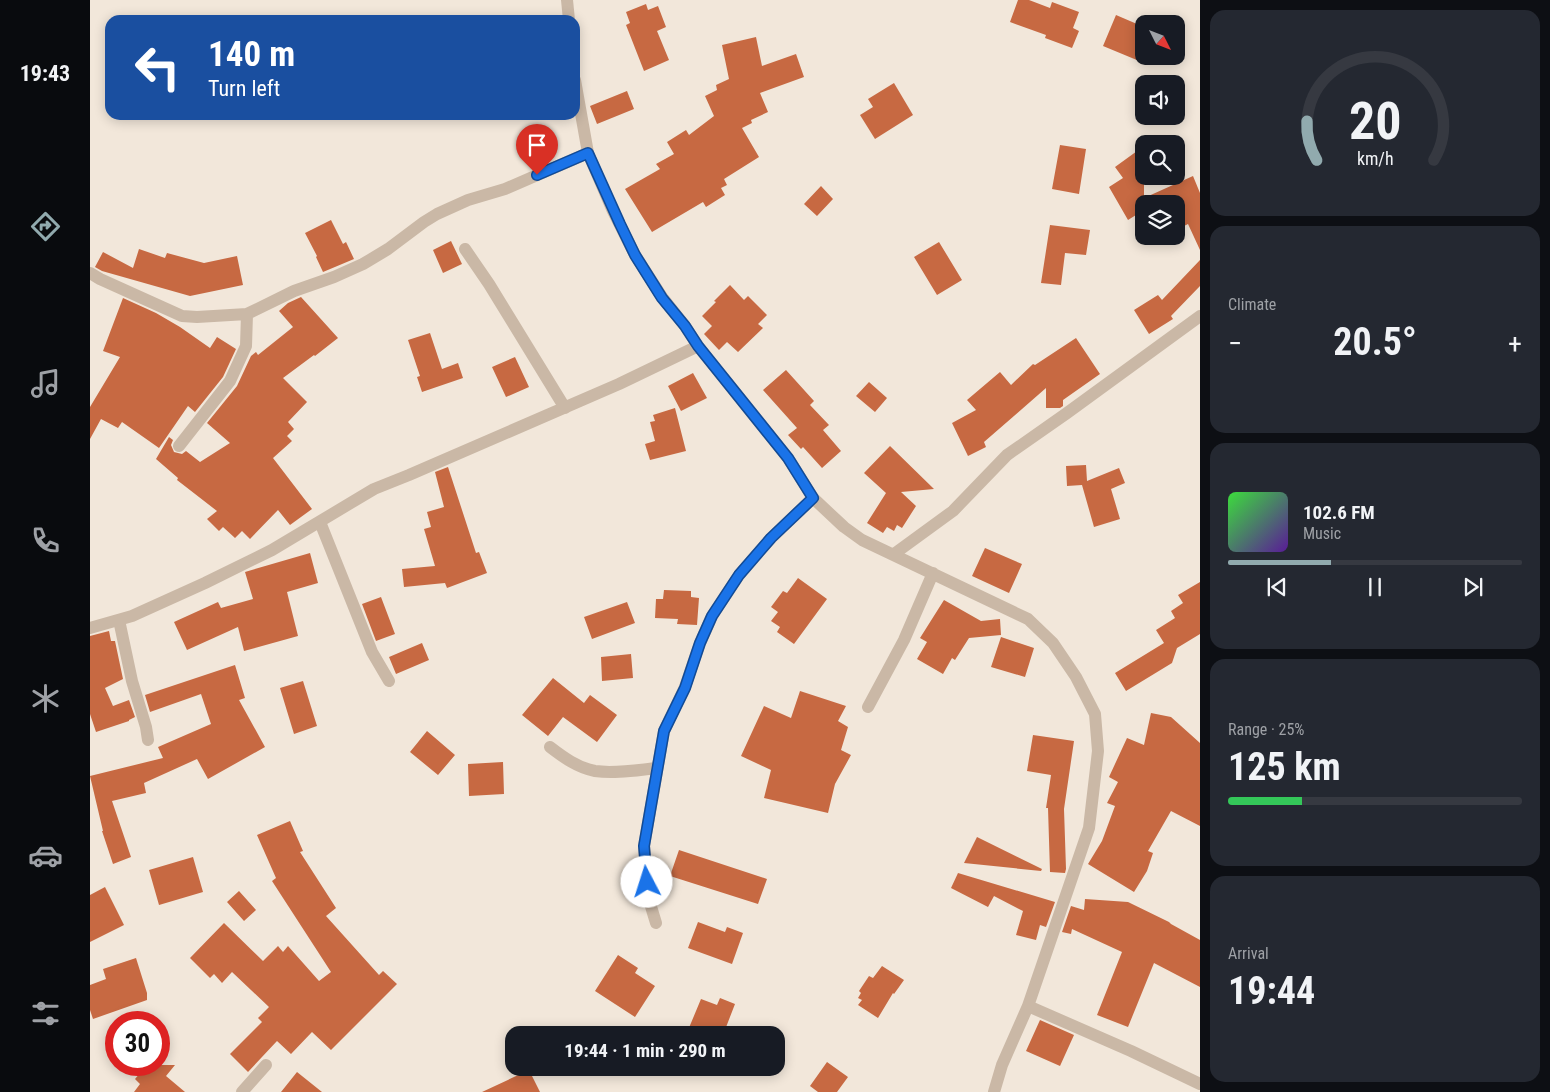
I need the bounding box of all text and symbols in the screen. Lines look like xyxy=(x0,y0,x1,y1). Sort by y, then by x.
north arrow xyxy=(1135,15,1185,65)
map controls xyxy=(1135,15,1185,245)
text: 140 m xyxy=(208,34,295,75)
icon: left xyxy=(125,35,190,100)
text: 19:43 xyxy=(20,61,70,86)
button: sound xyxy=(1135,75,1185,125)
text: Turn left xyxy=(208,76,280,101)
text: 20 xyxy=(1349,91,1401,152)
pin xyxy=(516,124,558,175)
icon: arrive xyxy=(523,131,551,159)
button: search xyxy=(1135,135,1185,185)
text: km/h xyxy=(1357,148,1393,169)
button: layers xyxy=(1135,195,1185,245)
icon: directions xyxy=(28,209,63,244)
text: Climate xyxy=(1228,295,1276,314)
text: 20.5° xyxy=(1333,320,1417,364)
text: − xyxy=(1228,327,1242,360)
text: + xyxy=(1508,327,1522,360)
icon: music xyxy=(28,366,63,401)
text: 102.6 FM xyxy=(1303,501,1375,524)
icon: phone xyxy=(28,523,63,558)
text: Music xyxy=(1303,524,1341,543)
icon: previous xyxy=(1263,573,1291,601)
icon: pause xyxy=(1361,573,1389,601)
icon: next xyxy=(1459,573,1487,601)
icon: climate xyxy=(28,681,63,716)
text: Range · 25% xyxy=(1228,720,1304,739)
text: 125 km xyxy=(1228,745,1341,789)
icon: car xyxy=(28,838,63,873)
position arrow xyxy=(620,855,672,907)
text: Arrival xyxy=(1228,944,1269,963)
text: 19:44 xyxy=(1228,969,1315,1013)
icon: filters xyxy=(28,996,63,1031)
speed limit sign: 30 xyxy=(105,1011,170,1076)
text: 19:44 · 1 min · 290 m xyxy=(564,1039,726,1062)

